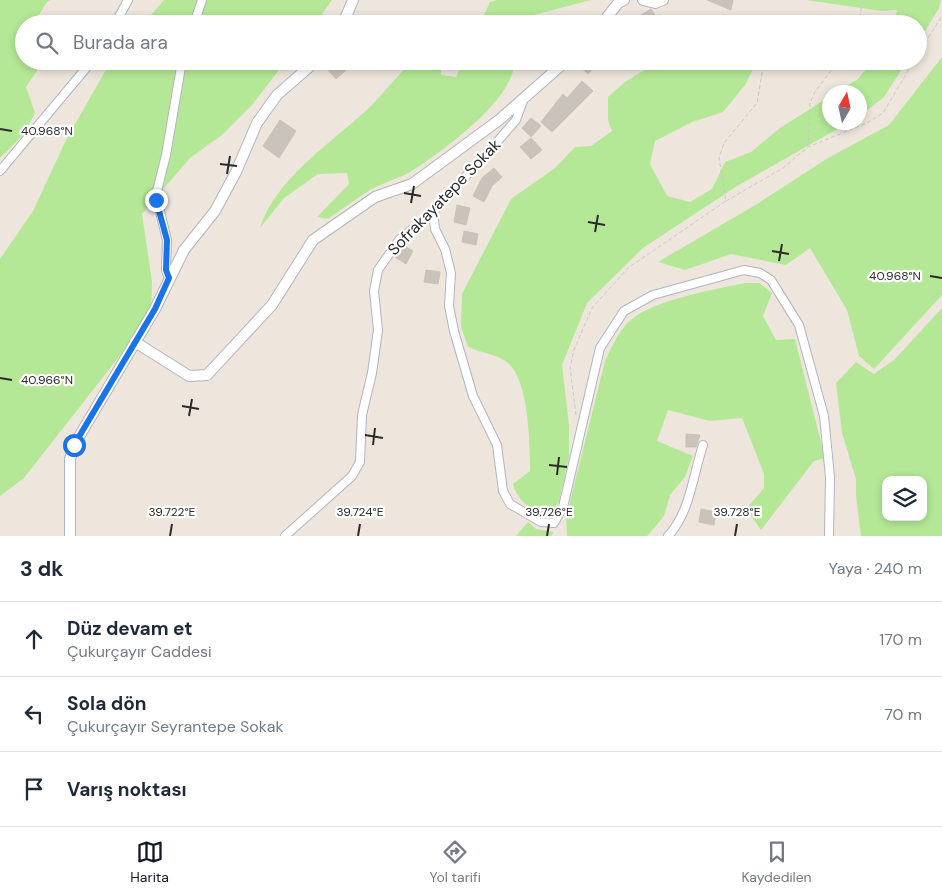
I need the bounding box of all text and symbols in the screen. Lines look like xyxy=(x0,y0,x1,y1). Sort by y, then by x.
search box xyxy=(15,15,927,70)
icon: search xyxy=(33,29,61,57)
text: Burada ara xyxy=(73,30,168,55)
north arrow xyxy=(822,85,867,130)
text: 40.968°N xyxy=(21,123,73,139)
street label: Sofrakayatepe Sokak xyxy=(383,134,505,260)
route end xyxy=(145,189,168,212)
text: 40.968°N xyxy=(869,268,921,284)
text: 40.966°N xyxy=(21,372,73,388)
route start xyxy=(63,434,86,457)
map controls xyxy=(882,476,927,521)
button: layers xyxy=(882,476,927,521)
text: 39.722°E xyxy=(149,504,196,520)
text: 39.724°E xyxy=(337,504,384,520)
text: 39.726°E xyxy=(525,504,573,520)
text: 39.728°E xyxy=(714,504,761,520)
text: 3 dk xyxy=(20,555,64,583)
text: Yaya · 240 m xyxy=(829,558,922,579)
text: Düz devam et xyxy=(67,616,193,641)
icon: ahead xyxy=(20,625,48,653)
text: 170 m xyxy=(879,629,922,650)
text: Çukurçayır Caddesi xyxy=(67,641,212,662)
text: Sola dön xyxy=(67,691,147,716)
icon: left xyxy=(20,700,48,728)
text: 70 m xyxy=(884,704,922,725)
text: Çukurçayır Seyrantepe Sokak xyxy=(67,716,284,737)
icon: arrive xyxy=(20,775,48,803)
text: Varış noktası xyxy=(67,777,187,802)
tab: Harita xyxy=(130,838,169,886)
tab: Yol tarifi xyxy=(430,838,481,886)
tab: Kaydedilen xyxy=(742,838,812,886)

